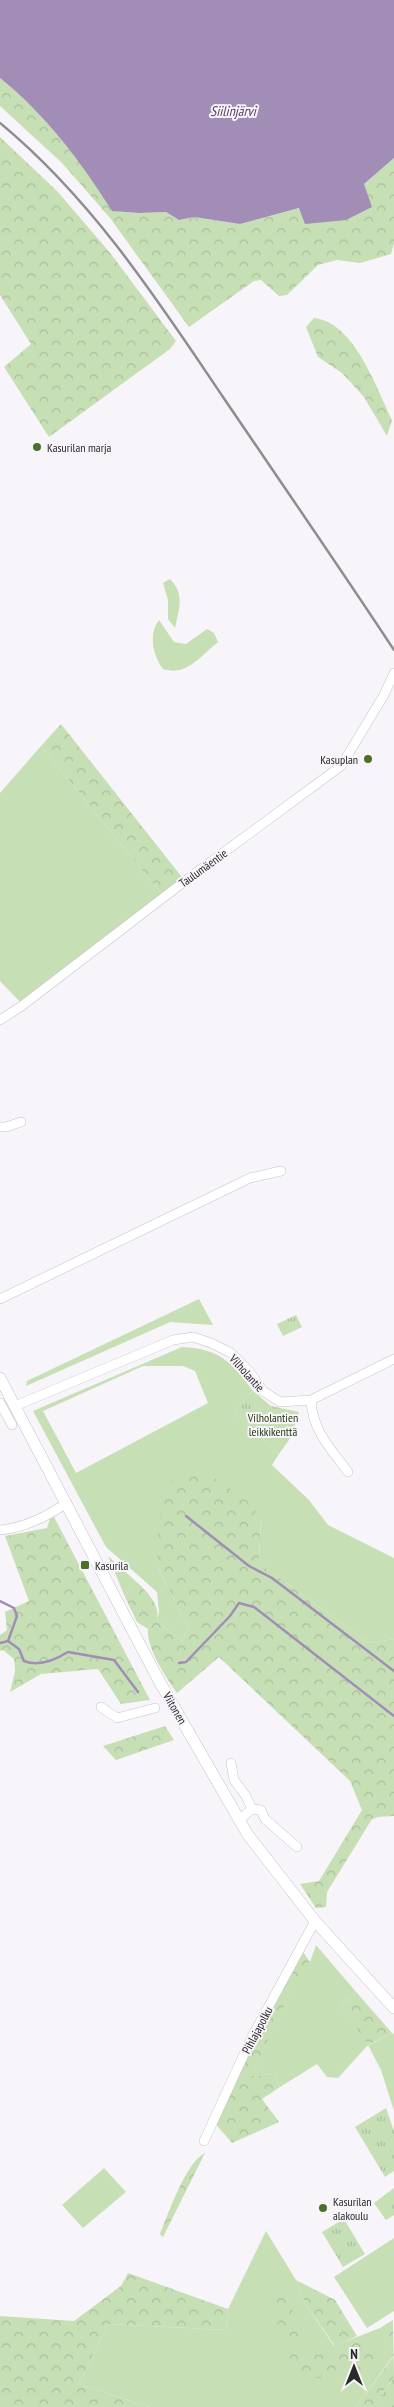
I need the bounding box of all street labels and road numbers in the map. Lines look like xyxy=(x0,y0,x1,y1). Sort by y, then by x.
street label: Taulumäentie xyxy=(176,845,230,891)
street label: Vilholantie xyxy=(226,1350,268,1395)
street label: Viitonen xyxy=(159,1688,190,1727)
street label: Pihlajapolku xyxy=(238,2004,276,2056)

